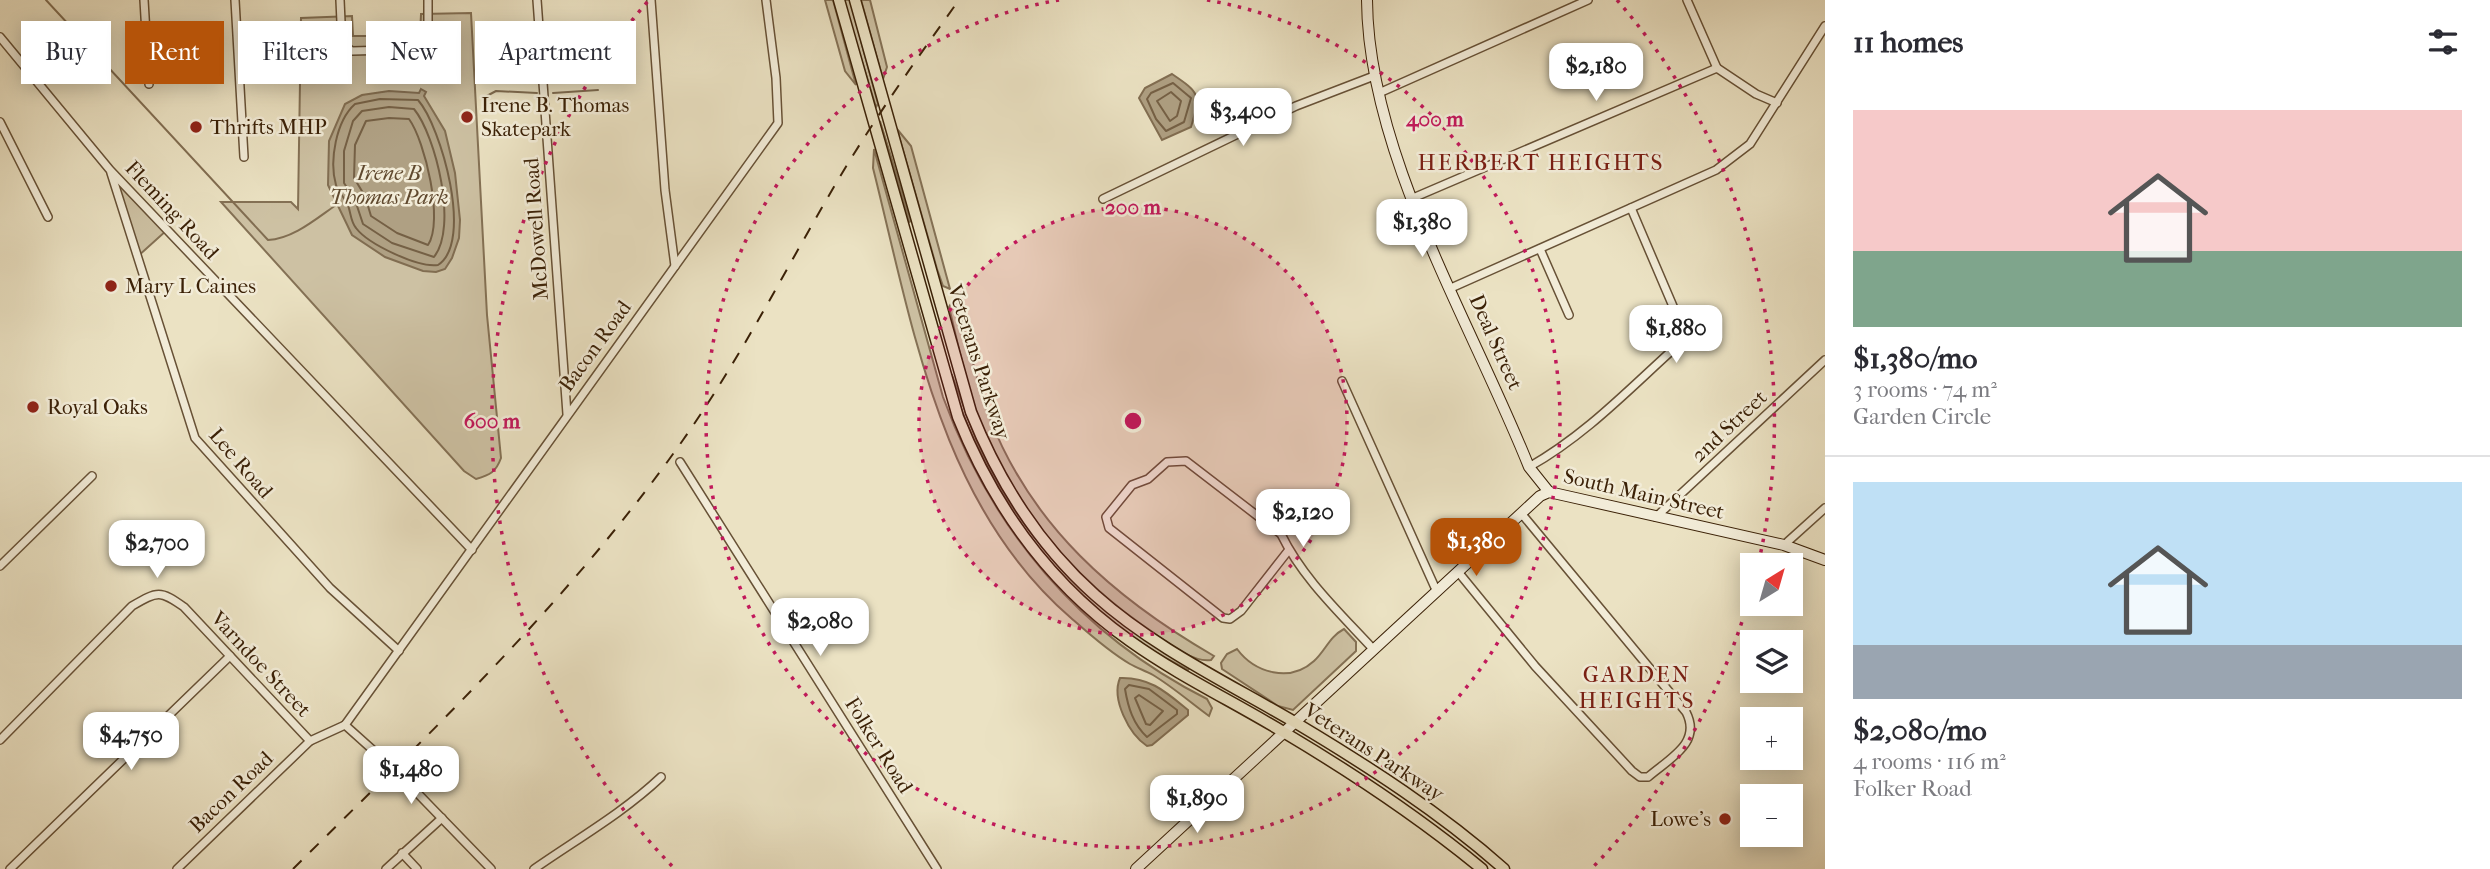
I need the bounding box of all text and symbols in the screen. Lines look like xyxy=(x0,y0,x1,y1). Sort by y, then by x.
chip: Buy xyxy=(21,21,111,84)
chip: Rent xyxy=(125,21,224,84)
chip: Filters xyxy=(238,21,352,84)
chip: New xyxy=(366,21,461,84)
chip: Apartment xyxy=(475,21,636,84)
icon: filters xyxy=(2424,23,2462,61)
text: 11 homes xyxy=(1853,25,1963,60)
pin: $2,180 xyxy=(1539,43,1653,103)
text: $2,180 xyxy=(1565,52,1627,79)
pin: $3,400 xyxy=(1186,88,1300,148)
place label: Irene B. Thomas Skatepark xyxy=(481,93,629,141)
text: $3,400 xyxy=(1210,97,1276,124)
text: 400 m xyxy=(1405,107,1464,132)
marker: Irene B. Thomas Skatepark xyxy=(459,109,475,125)
place label: Thrifts MHP xyxy=(210,115,327,139)
marker: Thrifts MHP xyxy=(188,119,204,135)
district label: HERBERT HEIGHTS xyxy=(1418,149,1664,176)
icon: home xyxy=(2095,155,2221,281)
street label: Fleming Road xyxy=(120,156,224,265)
street label: McDowell Road xyxy=(519,156,553,301)
park label: Irene B Thomas Park xyxy=(329,161,449,209)
text: 200 m xyxy=(1105,195,1162,219)
pin: $1,380 xyxy=(1365,200,1479,259)
text: $1,380 xyxy=(1392,208,1452,235)
place label: Mary L Caines xyxy=(125,274,256,298)
marker: Mary L Caines xyxy=(103,278,119,294)
street label: Veterans Parkway xyxy=(942,281,1016,443)
street label: Deal Street xyxy=(1464,291,1528,394)
street label: Bacon Road xyxy=(554,295,636,396)
pin: $1,880 xyxy=(1619,306,1733,365)
text: $1,880 xyxy=(1645,314,1707,341)
text: $1,380/mo xyxy=(1853,341,1978,376)
text: 3 rooms · 74 m² xyxy=(1853,376,1997,403)
street label: 2nd Street xyxy=(1686,385,1772,467)
place label: Royal Oaks xyxy=(47,395,148,419)
marker: Royal Oaks xyxy=(25,399,41,415)
text: Garden Circle xyxy=(1853,403,1991,430)
text: 600 m xyxy=(464,409,521,433)
centre of rings xyxy=(1121,409,1145,433)
street label: Lee Road xyxy=(204,423,278,503)
street label: South Main Street xyxy=(1561,464,1727,524)
pin: $2,120 xyxy=(1246,490,1360,549)
text: $2,120 xyxy=(1272,498,1334,525)
pin: $1,380 xyxy=(1419,518,1533,578)
pin: $2,700 xyxy=(100,520,214,580)
text: $1,380 xyxy=(1446,527,1506,554)
icon: home xyxy=(2095,527,2221,653)
text: $2,700 xyxy=(125,529,189,556)
north arrow xyxy=(1740,553,1802,616)
map controls xyxy=(1740,553,1803,847)
pin: $2,080 xyxy=(763,598,877,658)
street label: Varndoe Street xyxy=(205,606,316,722)
text: $2,080 xyxy=(787,607,853,634)
button: layers xyxy=(1740,630,1803,693)
district label: GARDEN HEIGHTS xyxy=(1579,661,1695,714)
street label: Folker Road xyxy=(840,693,918,798)
street label: Veterans Parkway xyxy=(1299,697,1449,807)
button: + xyxy=(1740,707,1803,770)
pin: $4,750 xyxy=(74,712,188,772)
text: $2,080/mo xyxy=(1853,713,1987,748)
text: $4,750 xyxy=(99,721,163,748)
street label: Bacon Road xyxy=(184,746,278,838)
pin: $1,480 xyxy=(354,746,468,806)
text: 4 rooms · 116 m² xyxy=(1853,748,2006,775)
text: $1,480 xyxy=(379,755,443,782)
text: Folker Road xyxy=(1853,775,1972,802)
pin: $1,890 xyxy=(1140,776,1254,835)
text: $1,890 xyxy=(1166,784,1228,811)
button: − xyxy=(1740,784,1803,847)
place label: Lowe's xyxy=(1650,807,1711,831)
marker: Lowe's xyxy=(1717,811,1733,827)

